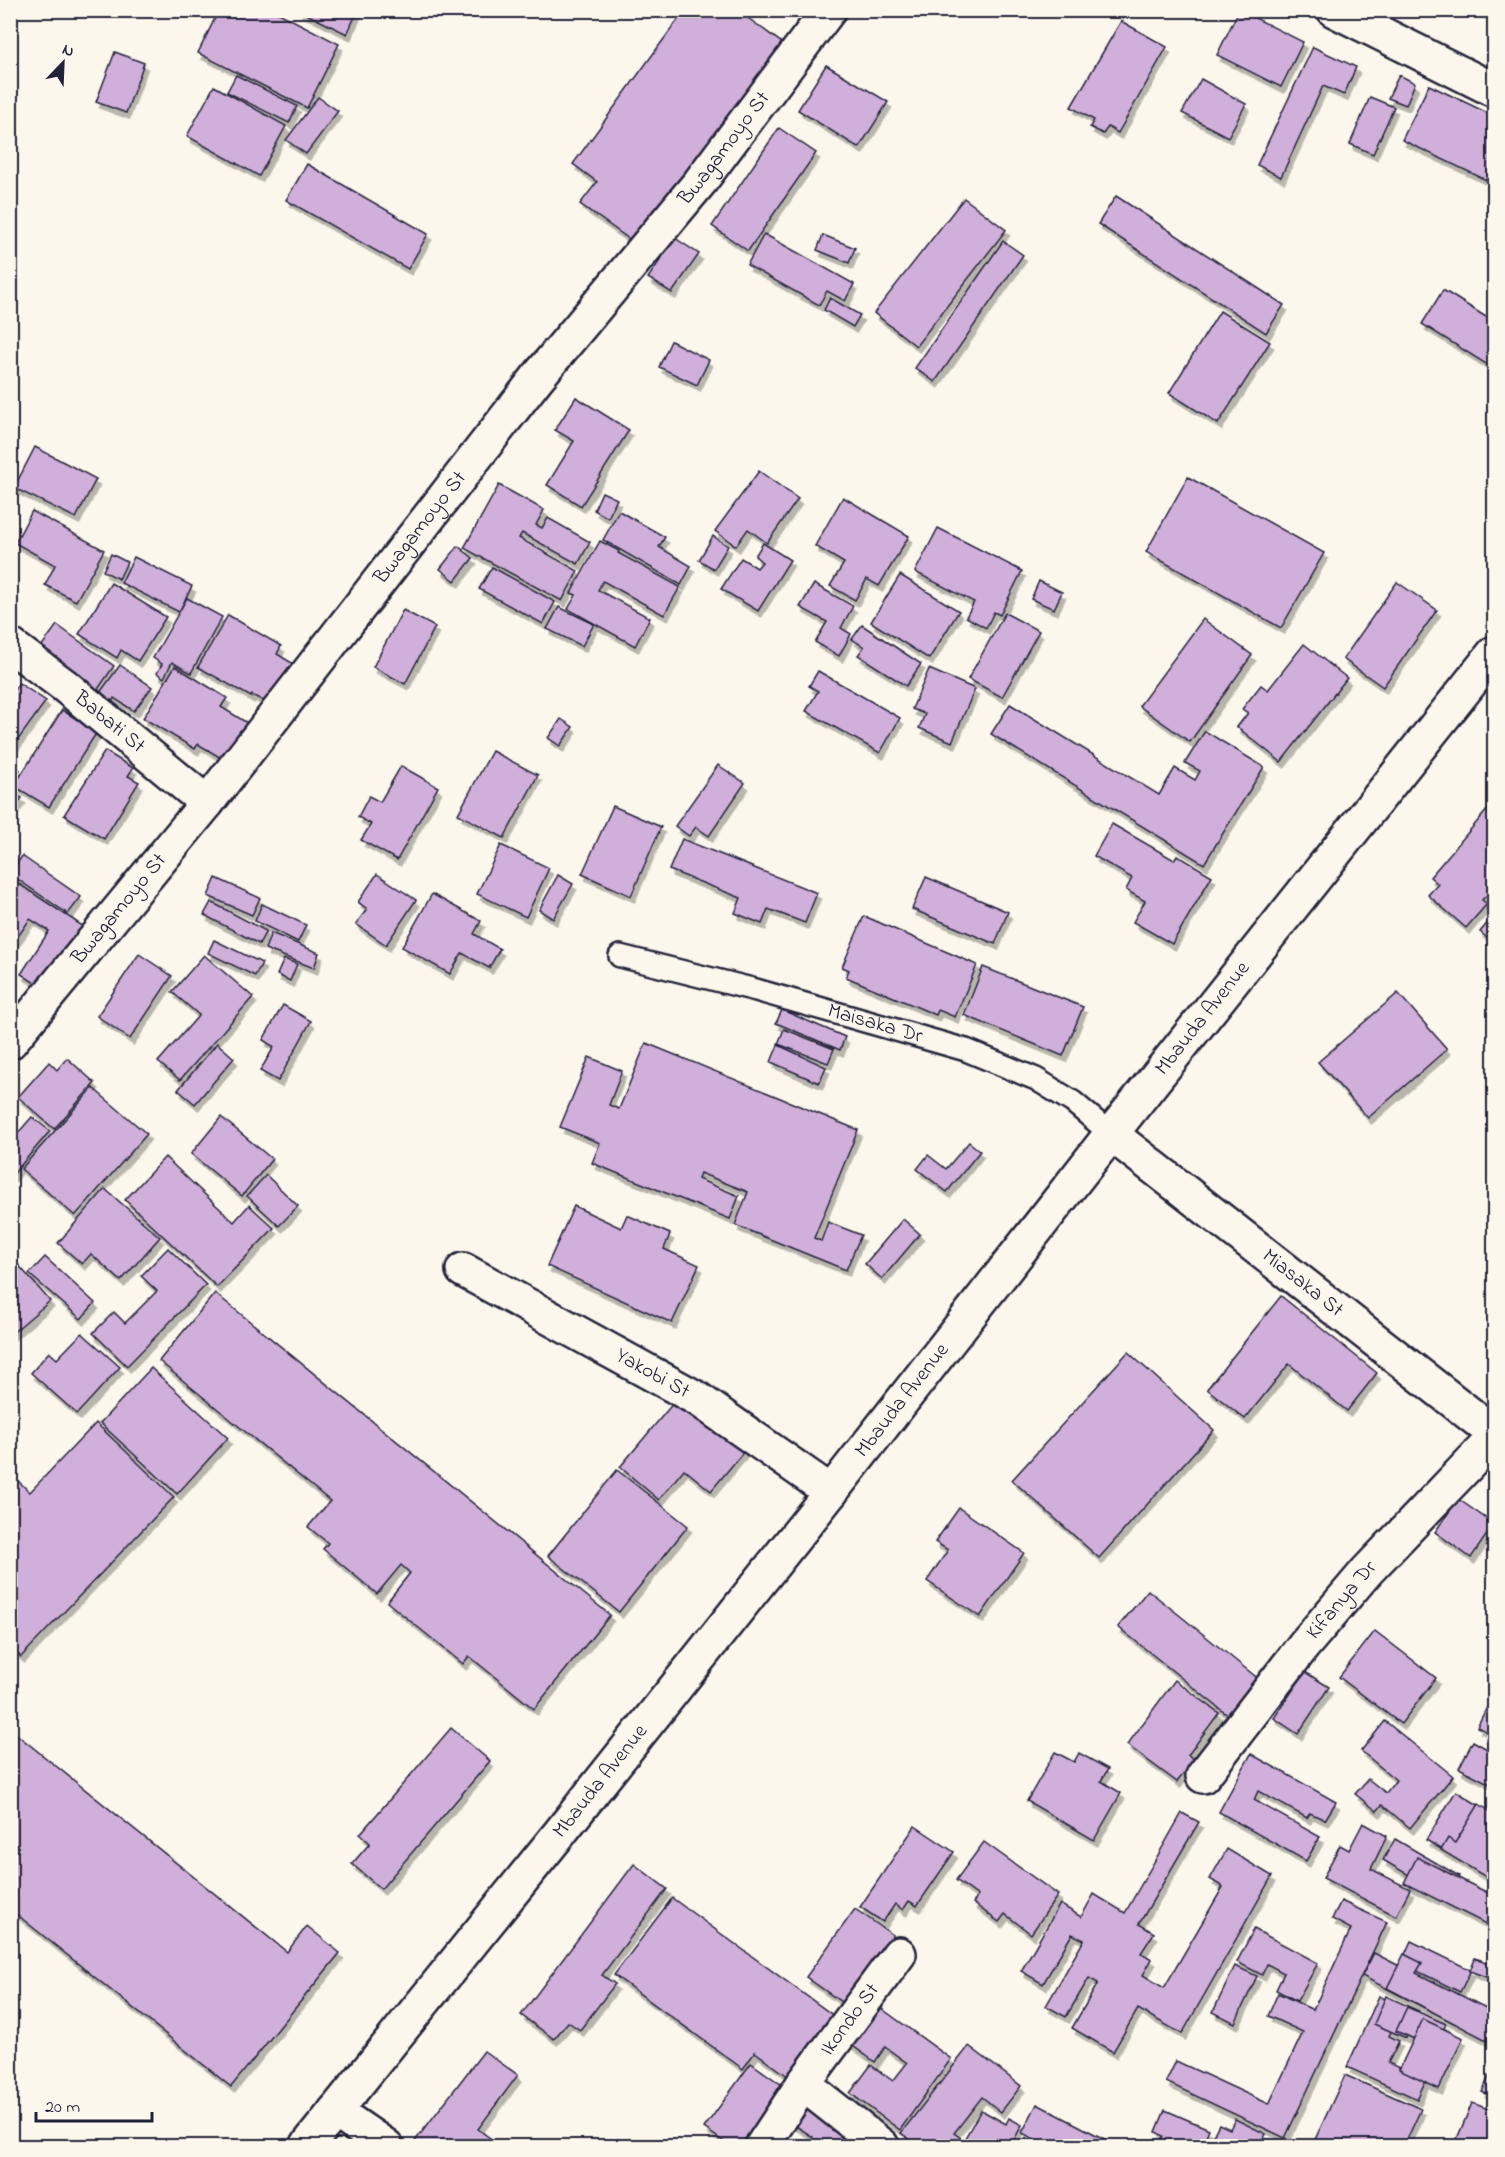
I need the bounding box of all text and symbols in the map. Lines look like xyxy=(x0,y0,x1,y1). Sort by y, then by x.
north arrow xyxy=(33,33,93,93)
text: N xyxy=(58,38,78,64)
street label: Bwagamoyo St xyxy=(671,85,778,213)
street label: Bwagamoyo St xyxy=(366,465,474,592)
street label: Babati St xyxy=(66,683,151,761)
street label: Bwagamoyo St xyxy=(64,847,174,972)
street label: Mbauda Avenue xyxy=(1148,955,1258,1082)
street label: Maisaka Dr xyxy=(824,996,927,1052)
street label: Miasaka St xyxy=(1255,1242,1350,1325)
street label: Mbauda Avenue xyxy=(848,1336,957,1464)
street label: Yakobi St xyxy=(610,1341,695,1407)
street label: Kifanya Dr xyxy=(1300,1554,1385,1647)
street label: Mbauda Avenue xyxy=(546,1718,656,1845)
street label: Ikondo St xyxy=(813,1977,887,2063)
scale bar xyxy=(36,2085,152,2123)
text: 20 m xyxy=(45,2095,80,2121)

